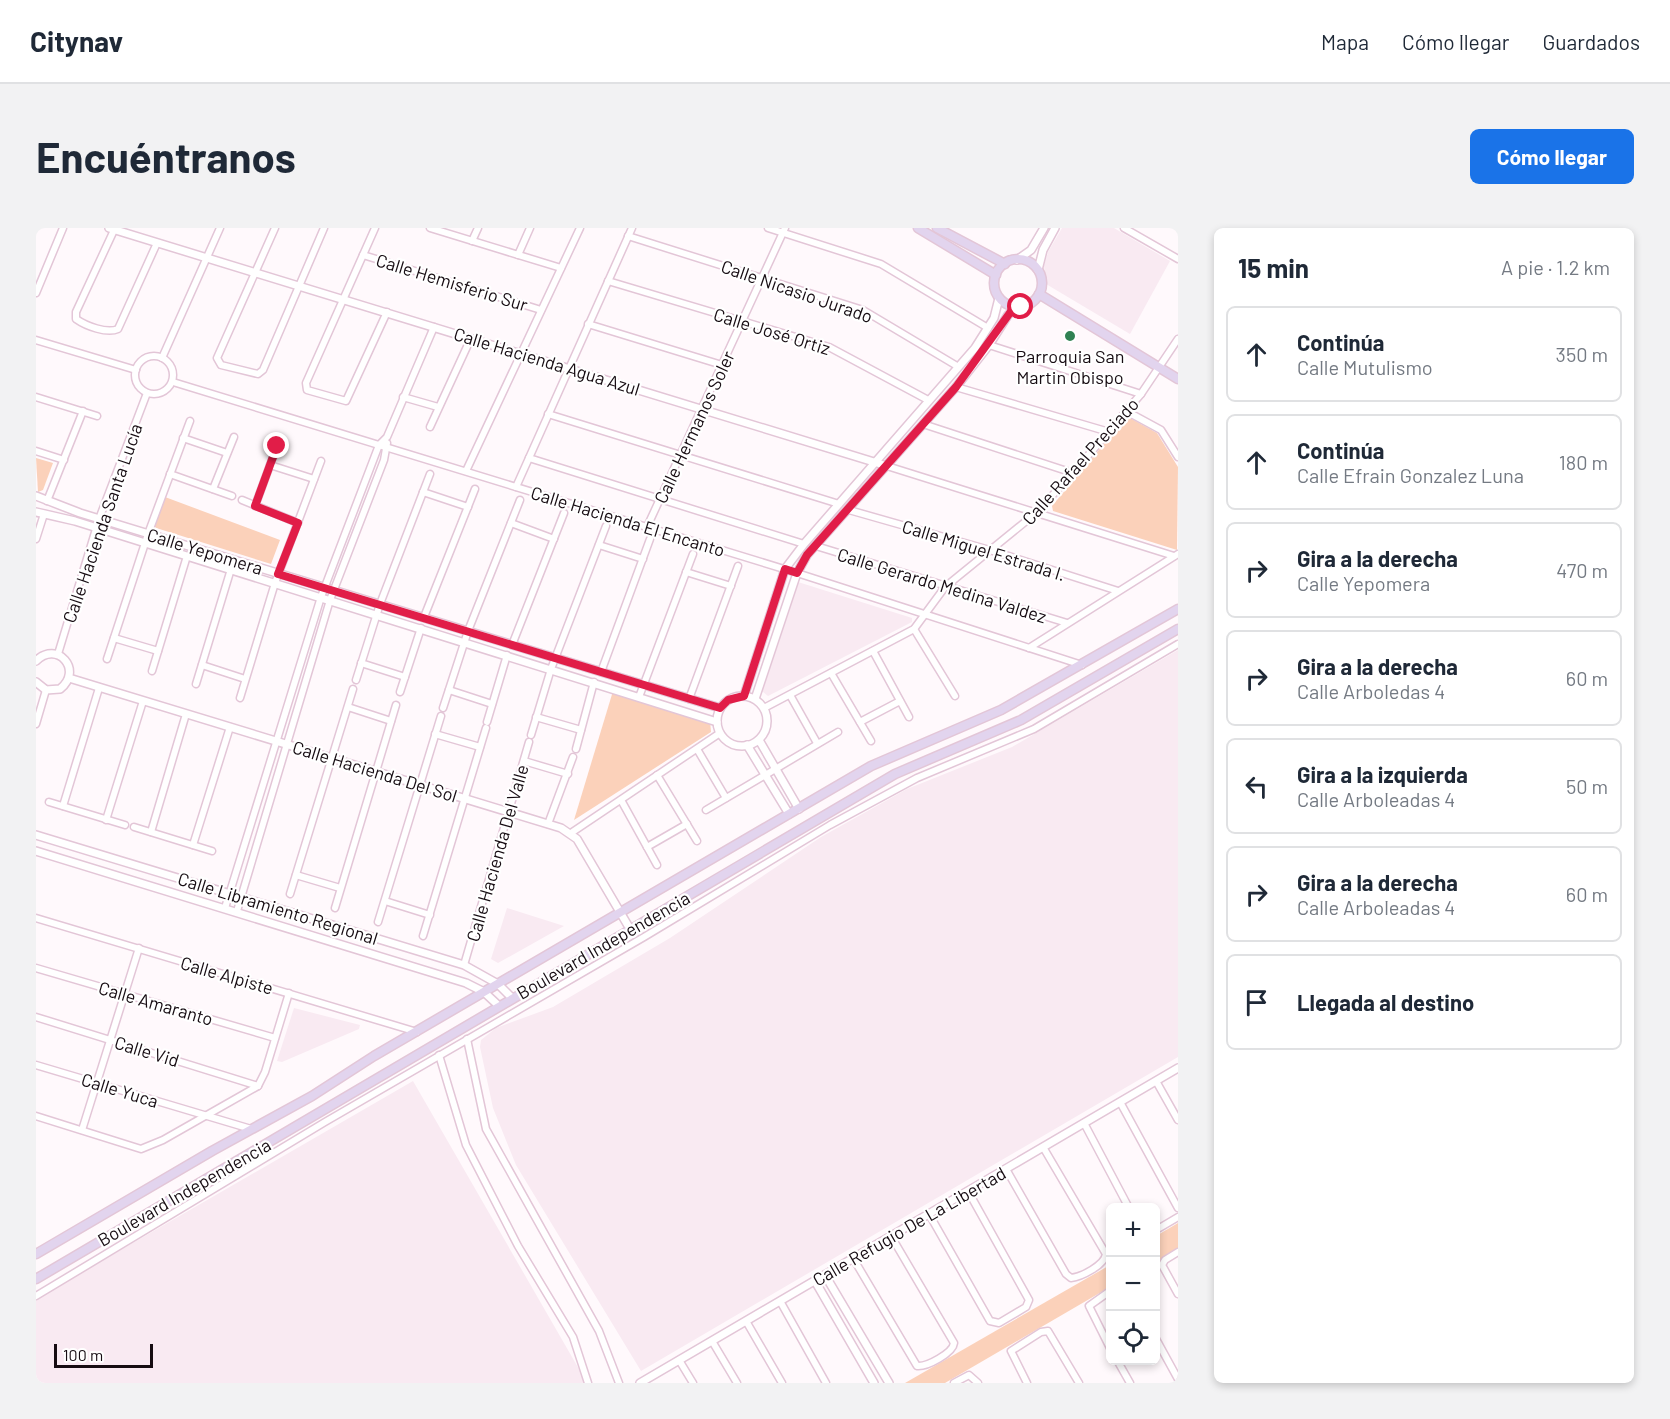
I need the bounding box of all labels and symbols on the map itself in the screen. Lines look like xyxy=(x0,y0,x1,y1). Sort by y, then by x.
street label: Calle Hemisferio Sur xyxy=(374,248,531,316)
street label: Calle Nicasio Jurado xyxy=(718,255,876,327)
route start xyxy=(1007,293,1033,319)
street label: Calle José Ortiz xyxy=(711,303,833,359)
street label: Calle Hacienda Agua Azul xyxy=(451,322,643,400)
marker: Parroquia San Martin Obispo xyxy=(1063,329,1077,343)
place label: Parroquia San Martin Obispo xyxy=(1016,345,1124,388)
street label: Calle Hermanos Soler xyxy=(649,347,739,507)
street label: Calle Rafael Preciado xyxy=(1017,393,1143,529)
street label: Calle Hacienda Santa Lucía xyxy=(58,421,146,625)
route end xyxy=(263,432,289,458)
street label: Calle Hacienda El Encanto xyxy=(528,481,728,561)
street label: Calle Miguel Estrada I. xyxy=(900,515,1068,585)
street label: Calle Yepomera xyxy=(144,523,266,579)
street label: Calle Gerardo Medina Valdez xyxy=(835,543,1049,627)
street label: Calle Hacienda Del Sol xyxy=(290,735,460,807)
street label: Calle Hacienda Del Valle xyxy=(461,762,533,944)
street label: Calle Libramiento Regional xyxy=(175,867,381,949)
street label: Boulevard Independencia xyxy=(512,886,694,1004)
street label: Calle Alpiste xyxy=(178,951,276,999)
street label: Calle Amaranto xyxy=(96,976,216,1030)
street label: Calle Vid xyxy=(112,1031,182,1071)
street label: Calle Yuca xyxy=(79,1068,161,1112)
street label: Boulevard Independencia xyxy=(93,1133,275,1251)
street label: Calle Refugio De La Libertad xyxy=(808,1162,1010,1290)
scale bar xyxy=(54,1341,153,1368)

